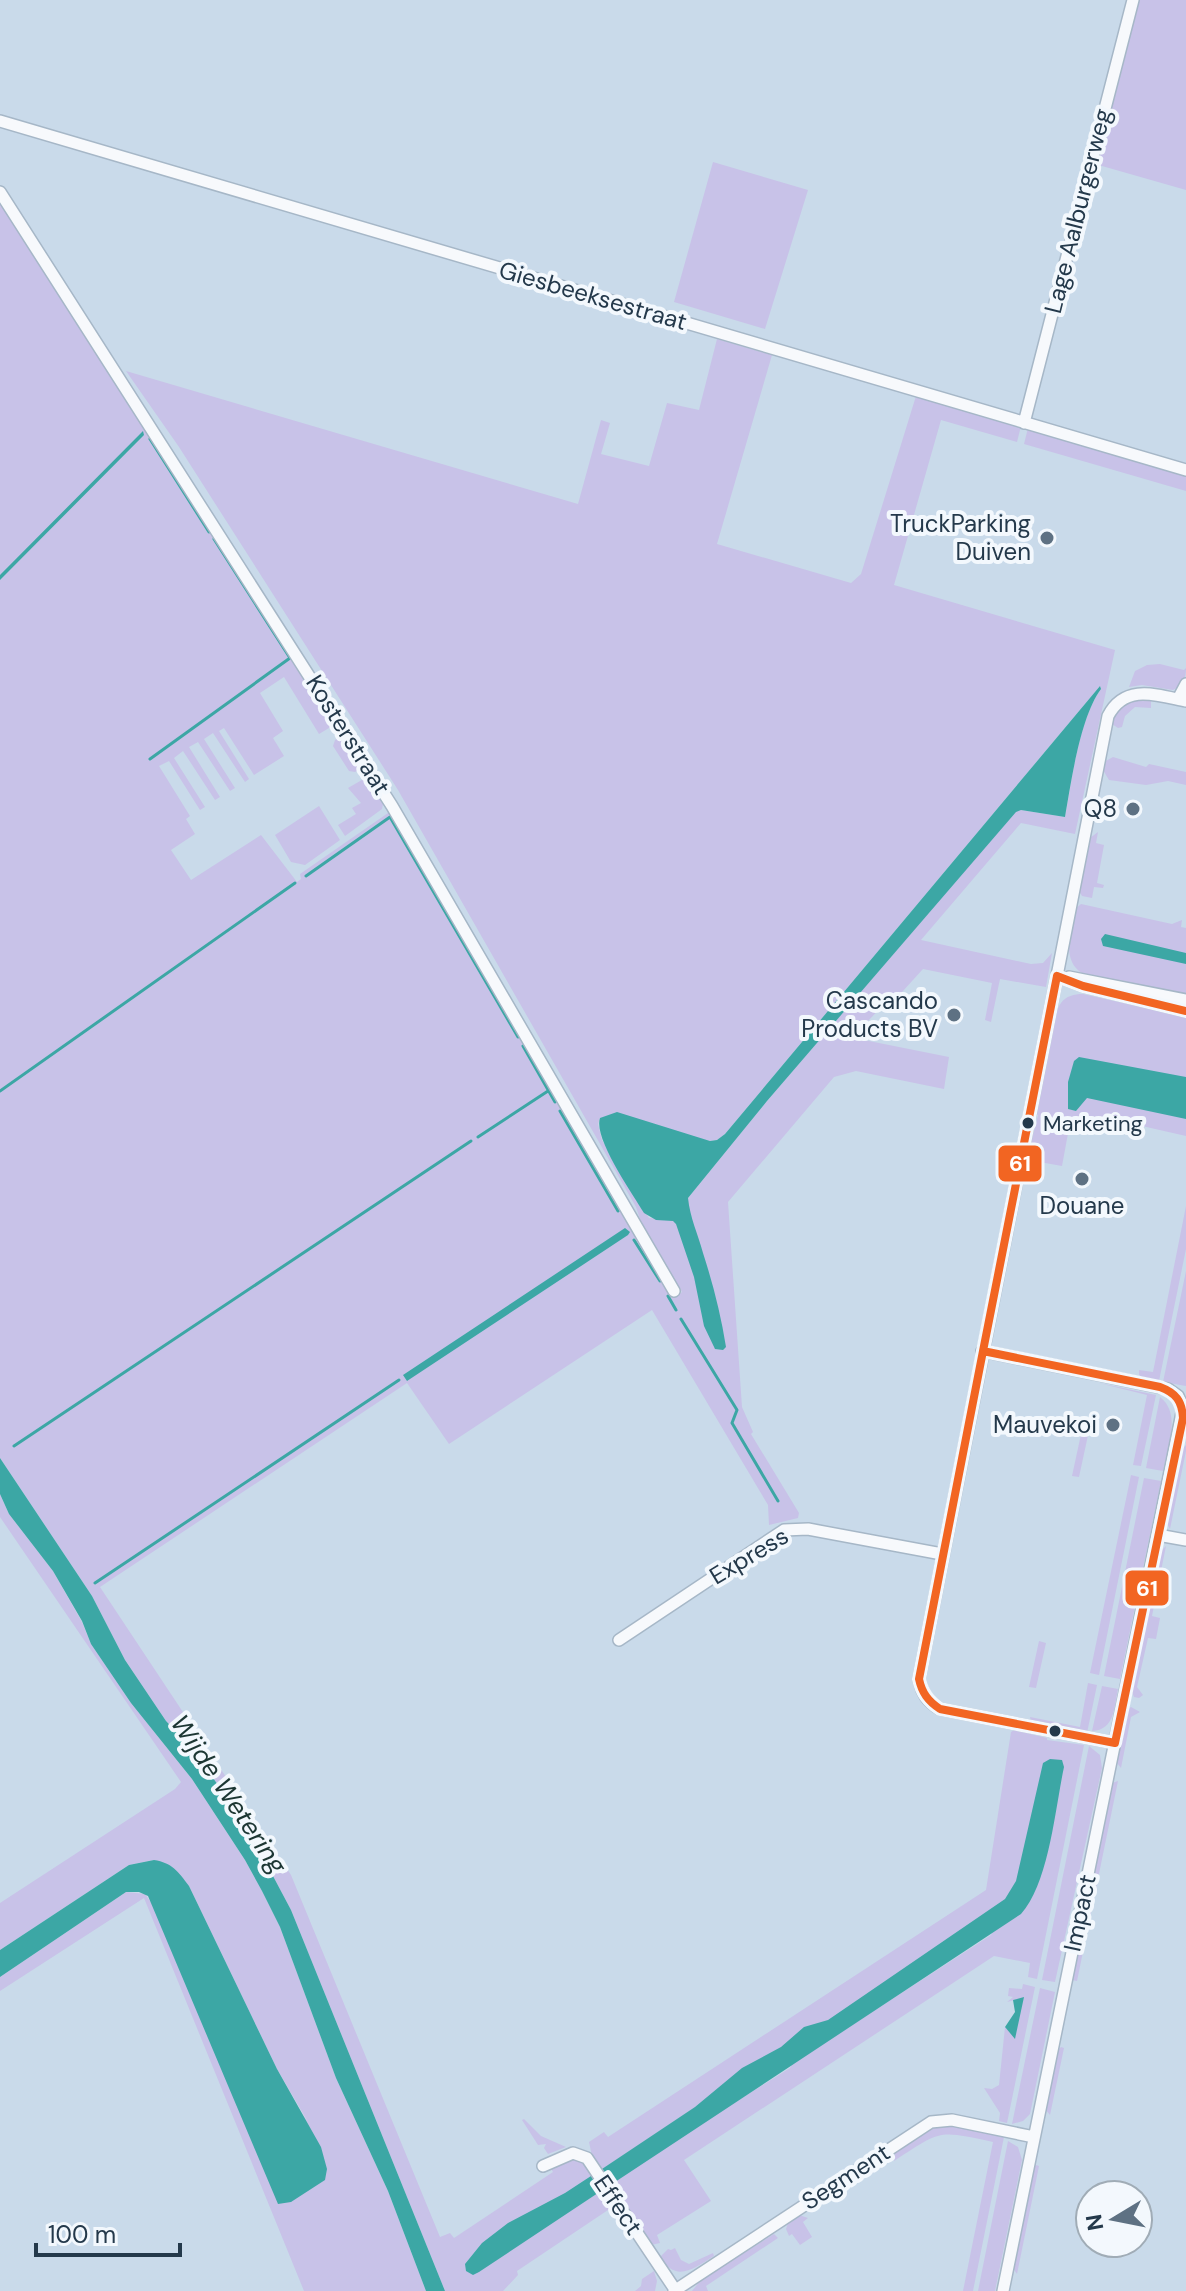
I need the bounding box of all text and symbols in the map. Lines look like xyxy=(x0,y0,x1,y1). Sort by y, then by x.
street label: Lage Aalburgerweg xyxy=(1037,105,1118,317)
street label: Giesbeeksestraat xyxy=(496,254,691,337)
place label: TruckParking Duiven xyxy=(890,508,1031,567)
marker: TruckParking Duiven xyxy=(1038,529,1056,547)
street label: Kosterstraat xyxy=(299,669,397,800)
place label: Q8 xyxy=(1084,793,1117,824)
marker: Q8 xyxy=(1124,800,1142,818)
place label: Cascando Products BV xyxy=(801,985,938,1044)
marker: Cascando Products BV xyxy=(945,1006,963,1024)
place label: Marketing xyxy=(1043,1109,1143,1138)
marker: Marketing xyxy=(1020,1115,1036,1131)
line badge: 61 xyxy=(997,1144,1043,1183)
text: 61 xyxy=(1009,1149,1031,1178)
marker: Douane xyxy=(1073,1170,1091,1188)
place label: Douane xyxy=(1040,1190,1124,1221)
place label: Mauvekoi xyxy=(993,1409,1097,1440)
marker: Mauvekoi xyxy=(1104,1416,1122,1434)
street label: Express xyxy=(704,1520,794,1591)
line badge: 61 xyxy=(1124,1569,1170,1607)
text: 61 xyxy=(1136,1574,1158,1603)
water label: Wijde Wetering xyxy=(163,1708,295,1881)
unlabelled marker xyxy=(1047,1723,1063,1739)
street label: Impact xyxy=(1056,1872,1103,1954)
street label: Segment xyxy=(796,2137,896,2217)
street label: Effect xyxy=(587,2169,650,2241)
north arrow xyxy=(1074,2179,1154,2259)
scale bar xyxy=(36,2207,180,2257)
text: N xyxy=(1079,2212,1110,2233)
text: 100 m xyxy=(48,2219,116,2250)

